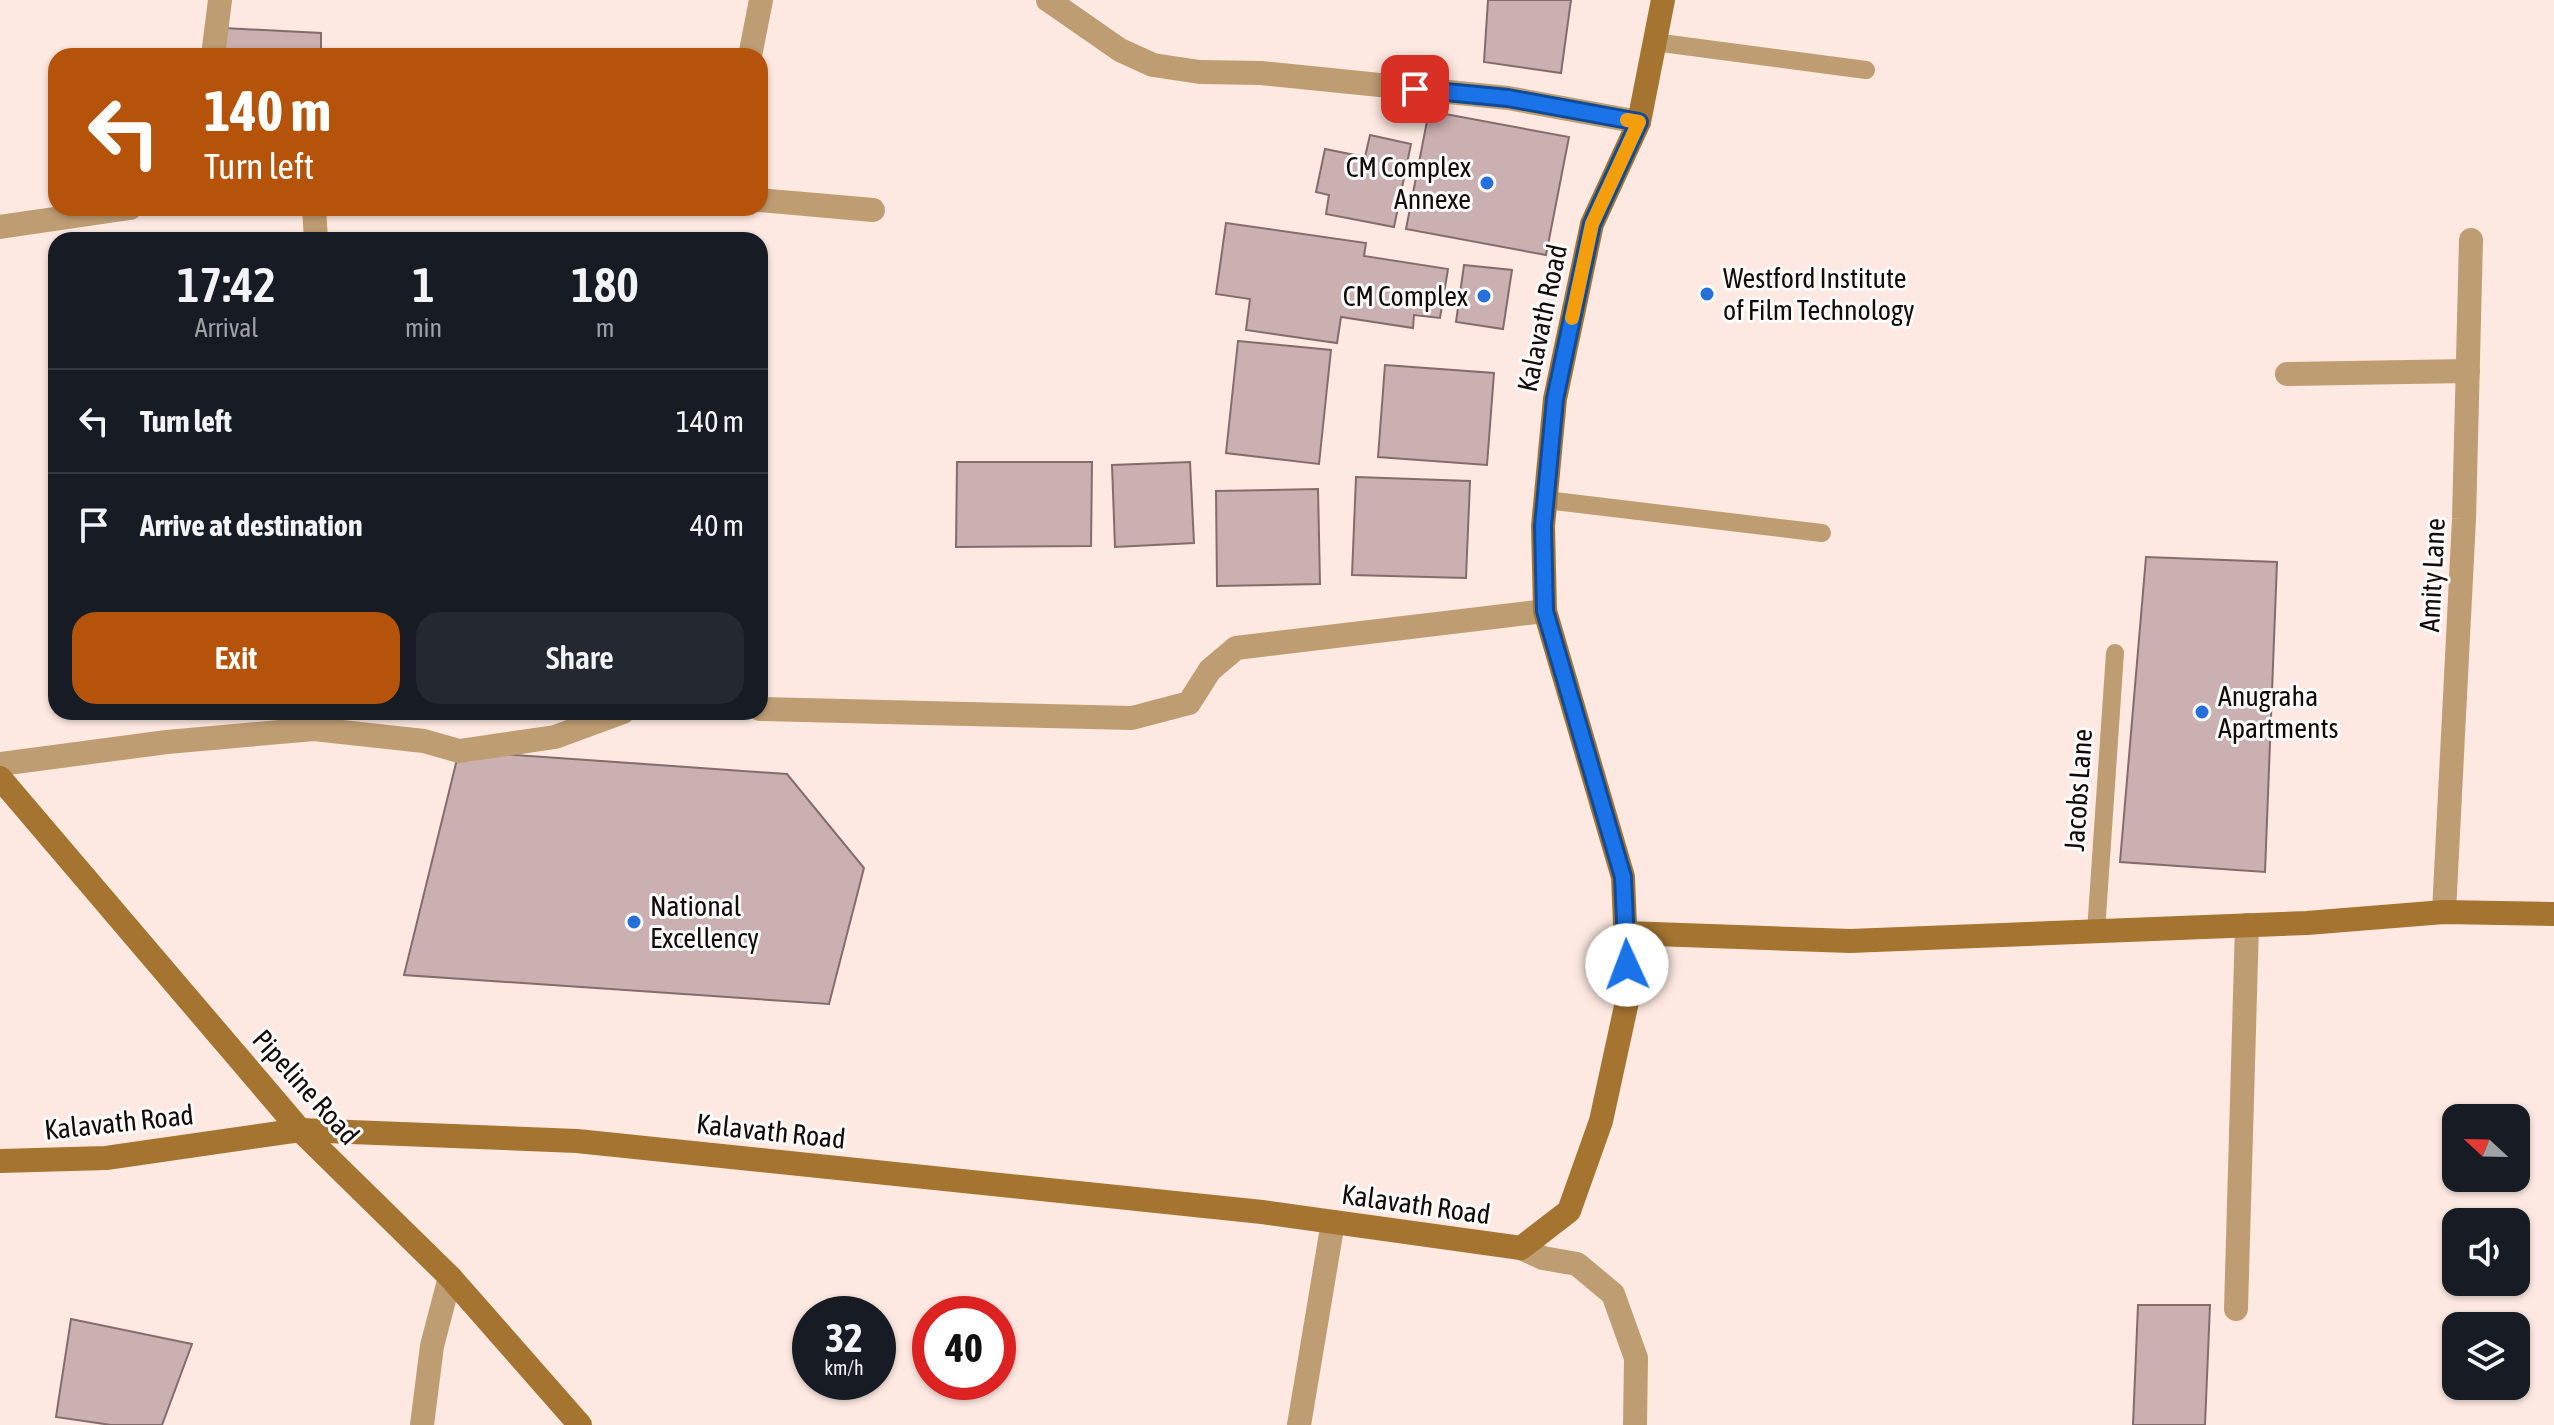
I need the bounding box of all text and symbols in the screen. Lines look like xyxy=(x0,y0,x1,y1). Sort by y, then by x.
pin xyxy=(1381,55,1449,123)
icon: arrive xyxy=(1393,67,1437,111)
text: 140 m xyxy=(204,79,331,143)
icon: left xyxy=(72,80,176,184)
text: Turn left xyxy=(204,145,314,187)
place label: CM Complex Annexe xyxy=(1346,151,1471,215)
marker: CM Complex Annexe xyxy=(1478,174,1496,192)
street label: Kalavath Road xyxy=(1511,241,1573,395)
text: 17:42 xyxy=(177,257,276,312)
text: 1 xyxy=(412,257,435,312)
text: 180 xyxy=(571,257,639,312)
place label: Westford Institute of Film Technology xyxy=(1723,262,1915,326)
place label: CM Complex xyxy=(1343,280,1468,312)
marker: Westford Institute of Film Technology xyxy=(1698,285,1716,303)
marker: CM Complex xyxy=(1475,287,1493,305)
text: Arrival xyxy=(195,313,258,343)
text: min xyxy=(405,313,442,343)
text: m xyxy=(596,313,614,343)
icon: left xyxy=(72,399,116,443)
text: Turn left xyxy=(140,404,232,438)
text: 140 m xyxy=(676,404,744,438)
icon: arrive xyxy=(72,503,116,547)
text: Arrive at destination xyxy=(140,508,362,542)
text: 40 m xyxy=(690,508,744,542)
street label: Amity Lane xyxy=(2413,517,2451,633)
button: Exit xyxy=(72,612,400,704)
button: Share xyxy=(416,612,744,704)
place label: Anugraha Apartments xyxy=(2218,680,2338,744)
marker: Anugraha Apartments xyxy=(2193,703,2211,721)
street label: Jacobs Lane xyxy=(2058,728,2098,852)
place label: National Excellency xyxy=(650,890,759,954)
marker: National Excellency xyxy=(625,913,643,931)
position arrow xyxy=(1585,923,1669,1007)
street label: Pipeline Road xyxy=(246,1023,366,1151)
street label: Kalavath Road xyxy=(43,1098,195,1146)
north arrow xyxy=(2442,1104,2530,1192)
map controls xyxy=(2442,1104,2530,1400)
street label: Kalavath Road xyxy=(695,1107,847,1155)
street label: Kalavath Road xyxy=(1340,1178,1492,1230)
button: sound xyxy=(2442,1208,2530,1296)
speed limit sign: 40 xyxy=(912,1296,1016,1400)
button: layers xyxy=(2442,1312,2530,1400)
text: 32 xyxy=(825,1315,863,1360)
text: km/h xyxy=(824,1356,864,1379)

